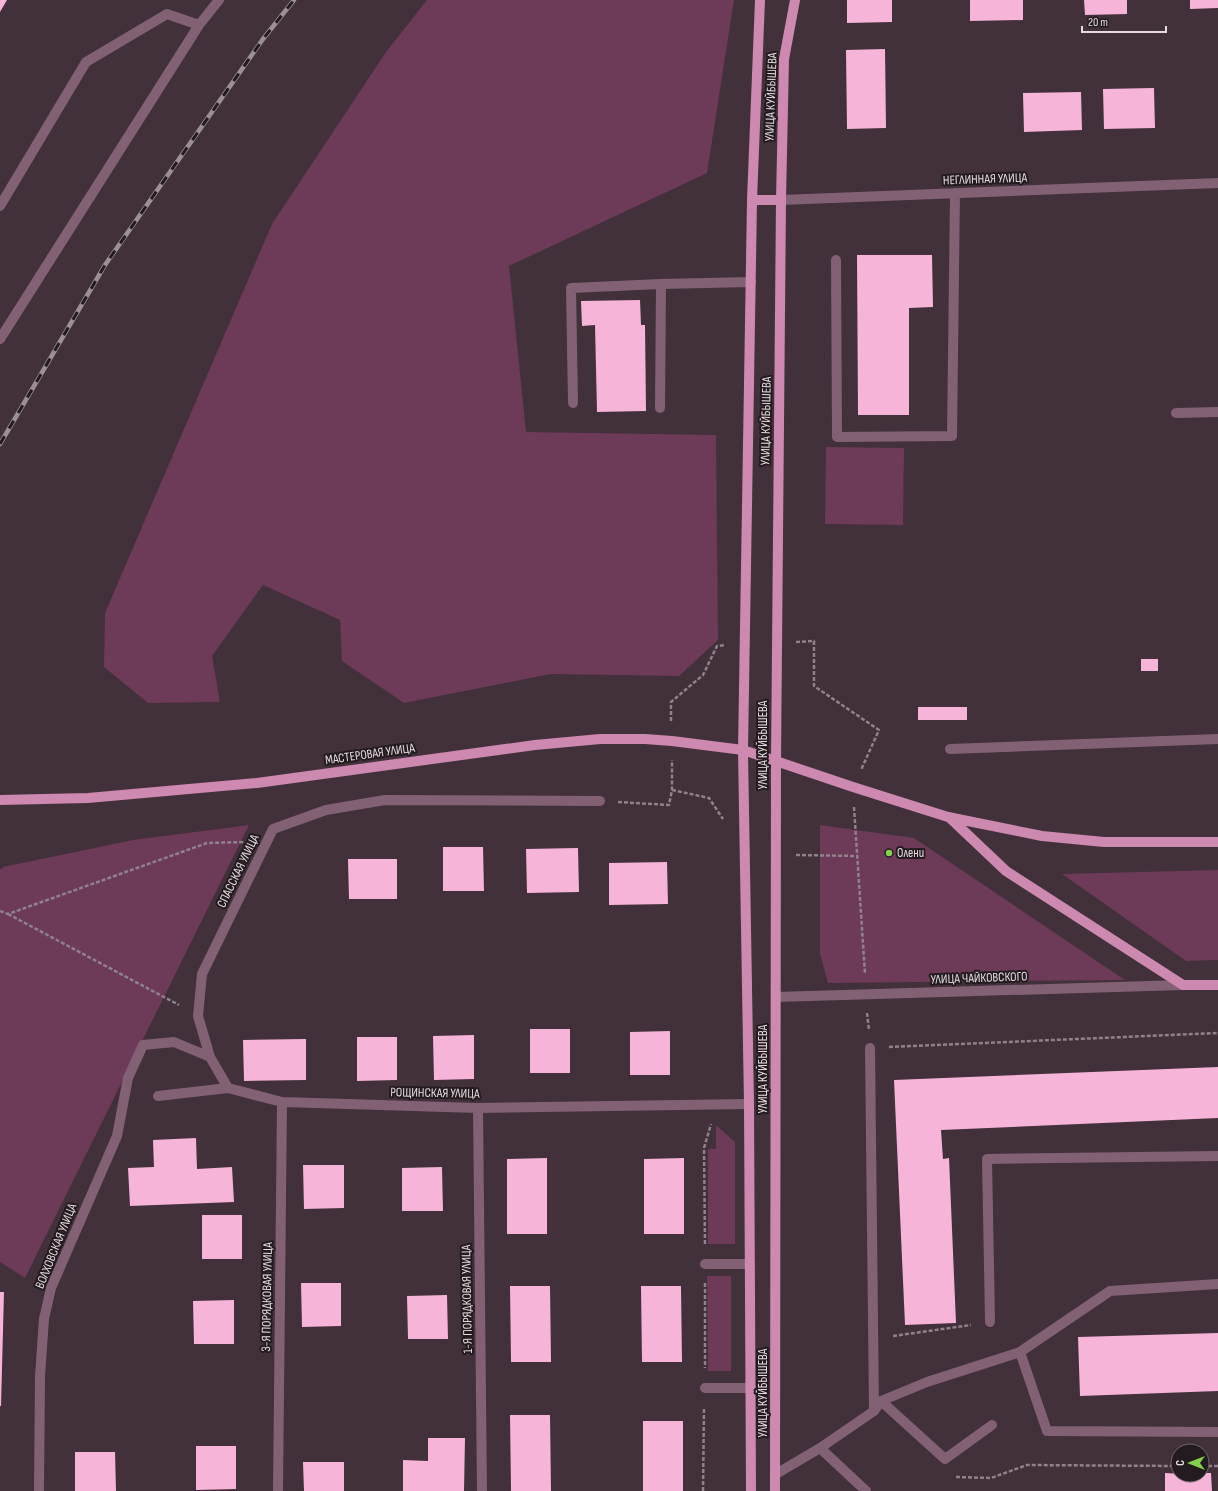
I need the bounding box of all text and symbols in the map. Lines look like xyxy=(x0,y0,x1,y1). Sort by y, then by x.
scale bar xyxy=(1082,8,1166,34)
text: 20 m xyxy=(1088,15,1108,30)
street label: УЛИЦА КУЙБЫШЕВА xyxy=(761,52,781,142)
street label: НЕГЛИННАЯ УЛИЦА xyxy=(943,170,1028,188)
street label: УЛИЦА КУЙБЫШЕВА xyxy=(757,376,775,466)
street label: УЛИЦА КУЙБЫШЕВА xyxy=(755,700,771,789)
street label: МАСТЕРОВАЯ УЛИЦА xyxy=(324,740,416,768)
street label: СПАССКАЯ УЛИЦА xyxy=(213,831,263,910)
place label: Олени xyxy=(897,845,924,861)
marker: Олени xyxy=(884,848,894,858)
street label: УЛИЦА ЧАЙКОВСКОГО xyxy=(930,968,1028,988)
street label: УЛИЦА КУЙБЫШЕВА xyxy=(755,1024,771,1113)
street label: РОЩИНСКАЯ УЛИЦА xyxy=(390,1084,480,1102)
street label: ВОЛХОВСКАЯ УЛИЦА xyxy=(32,1201,81,1291)
street label: 3-Я ПОРЯДКОВАЯ УЛИЦА xyxy=(258,1242,276,1352)
street label: 1-Я ПОРЯДКОВАЯ УЛИЦА xyxy=(458,1244,476,1353)
street label: УЛИЦА КУЙБЫШЕВА xyxy=(755,1348,771,1437)
north arrow xyxy=(1170,1443,1210,1483)
text: С xyxy=(1174,1460,1187,1466)

